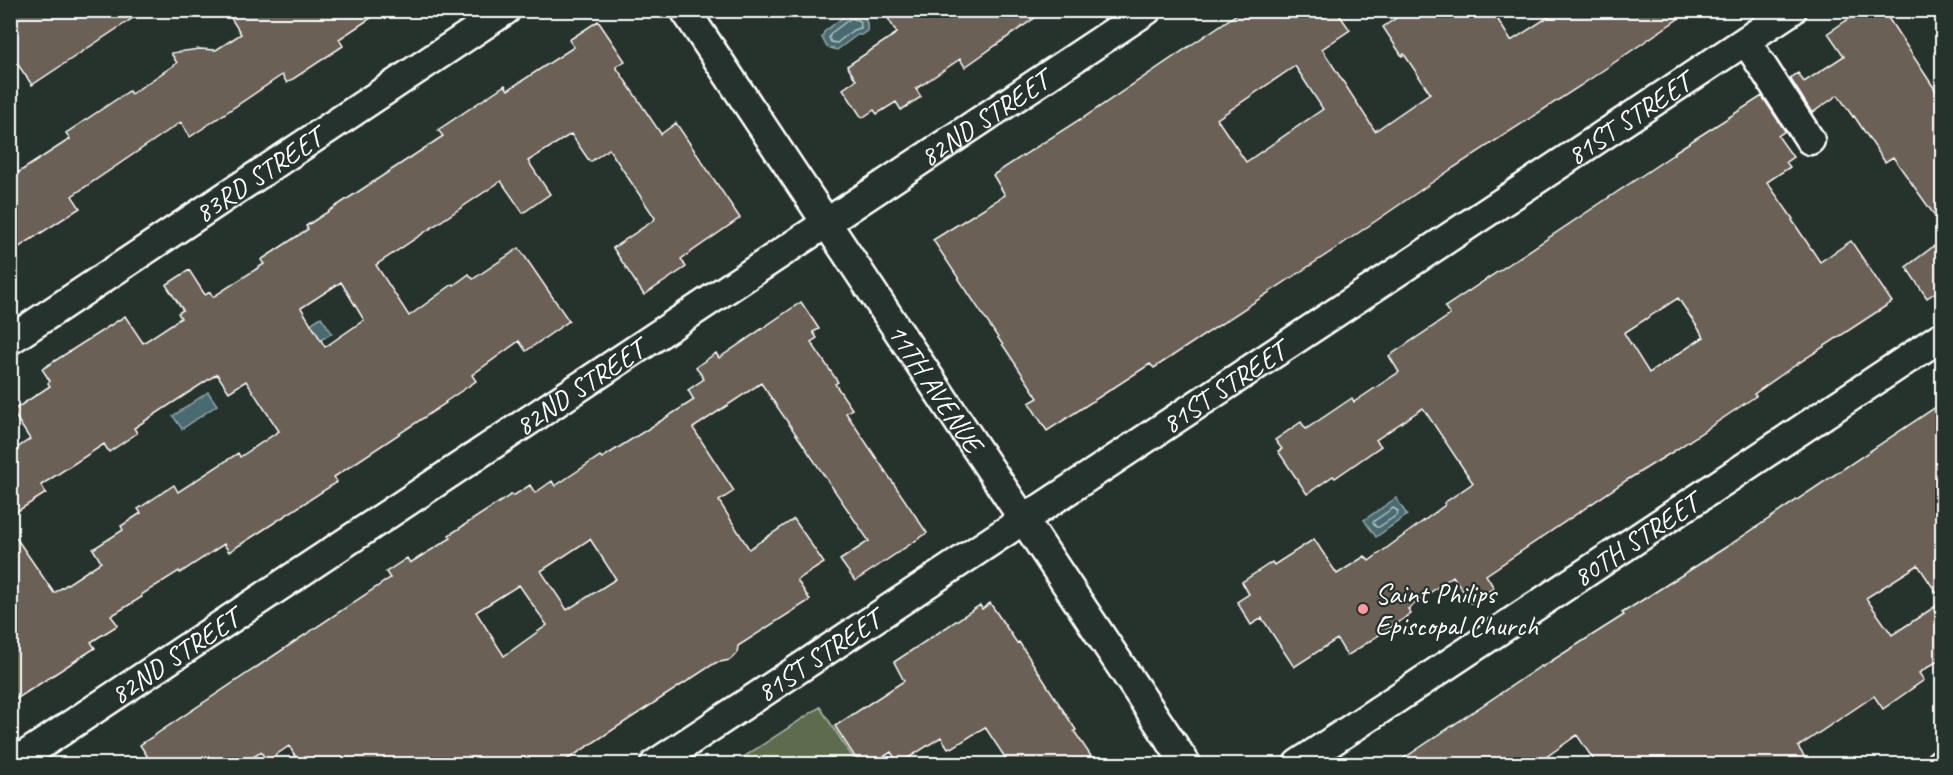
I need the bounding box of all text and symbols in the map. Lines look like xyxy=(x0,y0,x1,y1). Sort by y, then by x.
street label: 82ND STREET xyxy=(913,59,1061,174)
street label: 81ST STREET xyxy=(1560,61,1703,172)
street label: 83RD STREET xyxy=(188,116,335,230)
street label: 11TH AVENUE xyxy=(880,316,993,461)
street label: 82ND STREET xyxy=(508,328,656,443)
street label: 81ST STREET xyxy=(1155,329,1298,441)
street label: 80TH STREET xyxy=(1566,482,1711,594)
place label: Saint Philips Episcopal Church xyxy=(1375,576,1538,643)
street label: 82ND STREET xyxy=(103,597,252,712)
street label: 81ST STREET xyxy=(750,598,893,709)
marker: Saint Philips Episcopal Church xyxy=(1356,602,1370,616)

